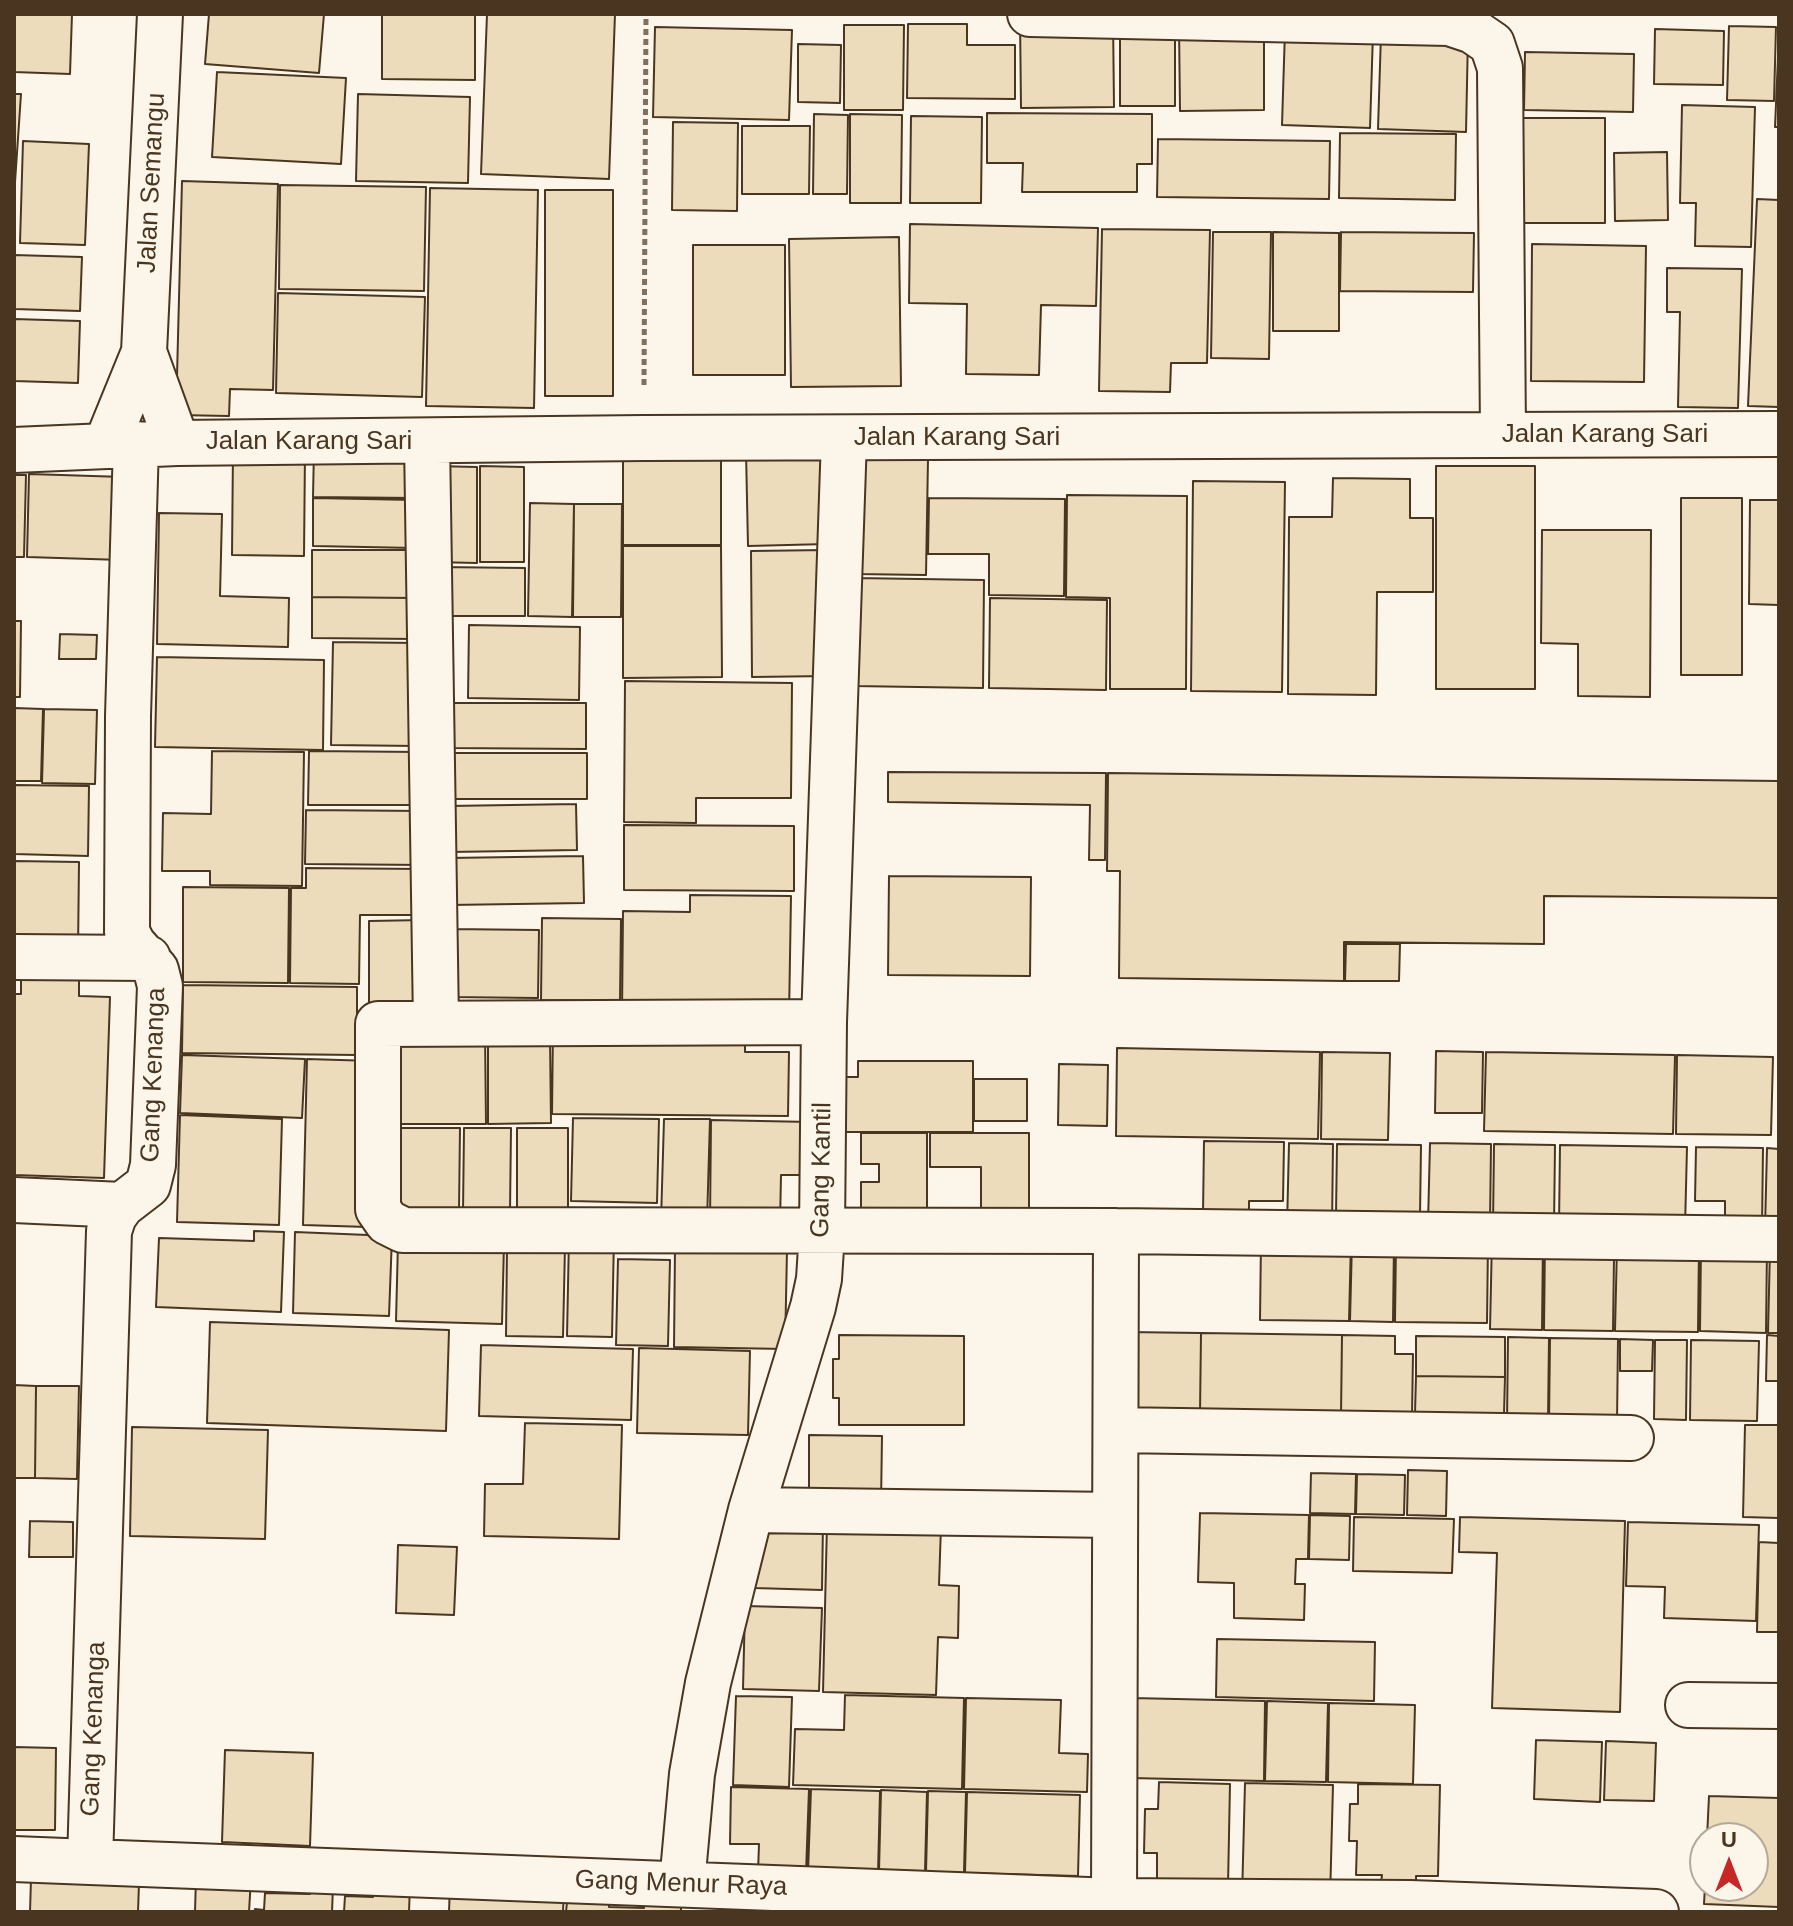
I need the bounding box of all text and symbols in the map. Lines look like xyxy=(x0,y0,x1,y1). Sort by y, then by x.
street label: Jalan Semangu xyxy=(132,92,172,274)
street label: Jalan Karang Sari xyxy=(1502,419,1708,451)
street label: Jalan Karang Sari xyxy=(854,422,1060,454)
street label: Jalan Karang Sari xyxy=(206,426,412,458)
street label: Gang Kenanga xyxy=(135,987,173,1163)
street label: Gang Kantil xyxy=(805,1102,839,1238)
street label: Gang Kenanga xyxy=(75,1641,113,1817)
north arrow xyxy=(1689,1822,1769,1902)
text: U xyxy=(1721,1827,1737,1852)
street label: Gang Menur Raya xyxy=(574,1865,788,1903)

